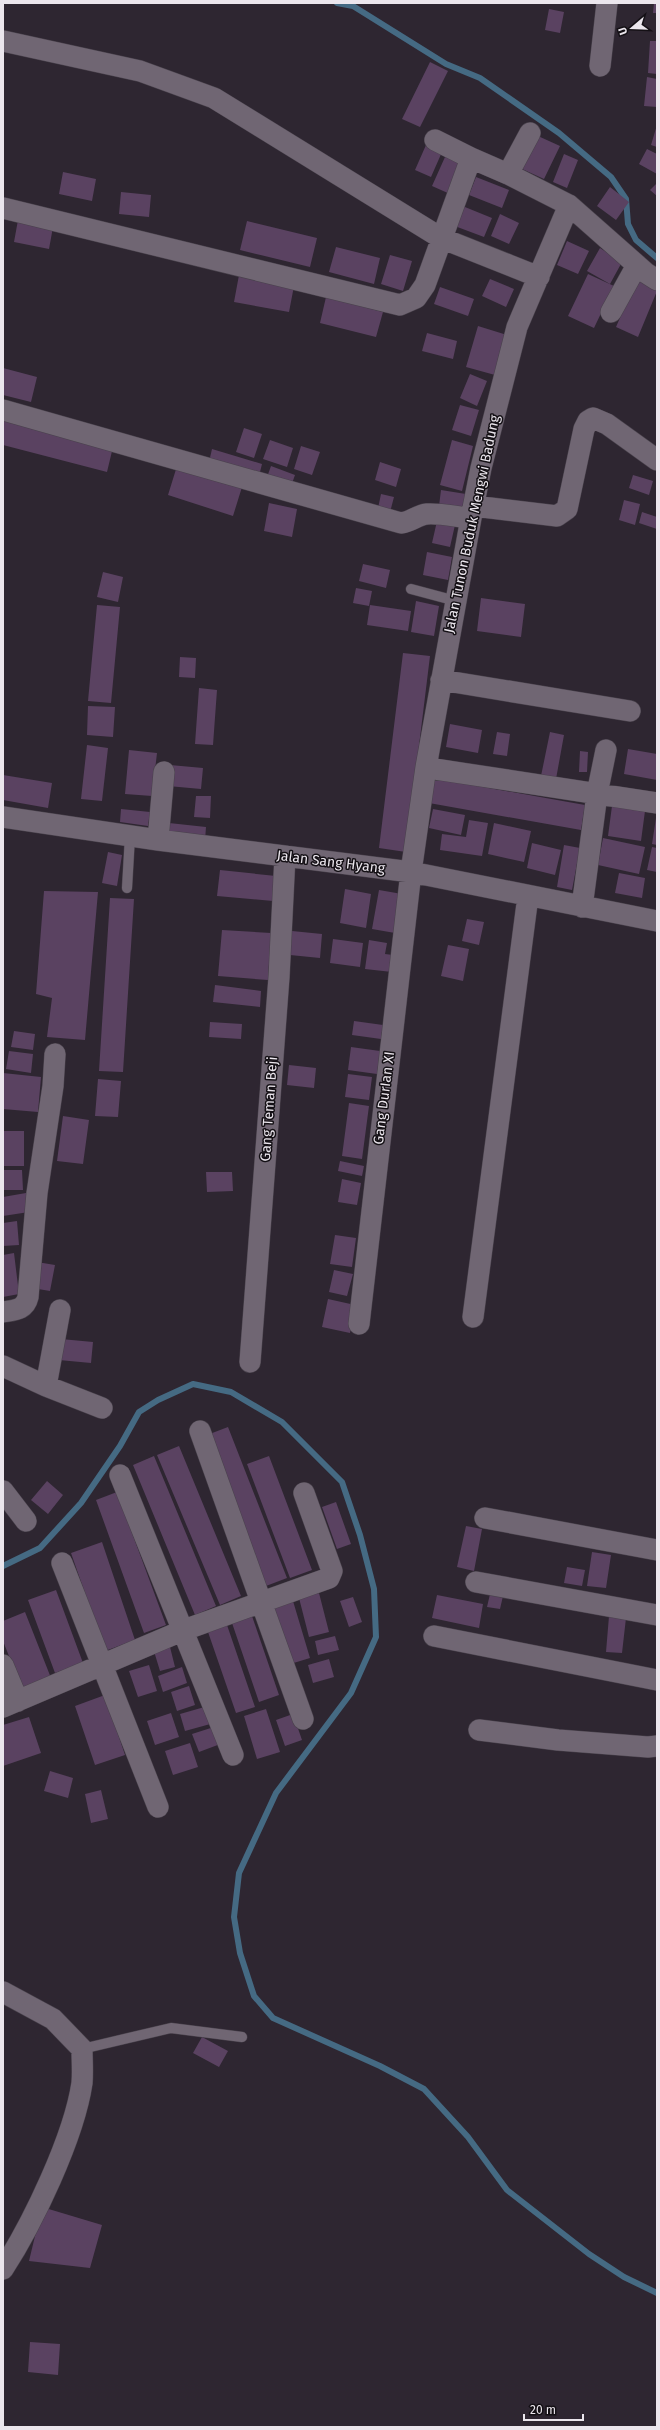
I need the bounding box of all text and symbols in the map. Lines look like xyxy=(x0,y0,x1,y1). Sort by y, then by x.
north arrow xyxy=(612,8,652,48)
text: U xyxy=(616,26,630,37)
street label: Jalan Tunon Buduk Mengwi Badung xyxy=(441,413,504,635)
street label: Jalan Sang Hyang xyxy=(276,847,387,877)
street label: Gang DurIan XI xyxy=(370,1051,398,1145)
street label: Gang Teman Beji xyxy=(257,1056,281,1162)
scale bar xyxy=(524,2396,583,2422)
text: 20 m xyxy=(530,2403,556,2417)

